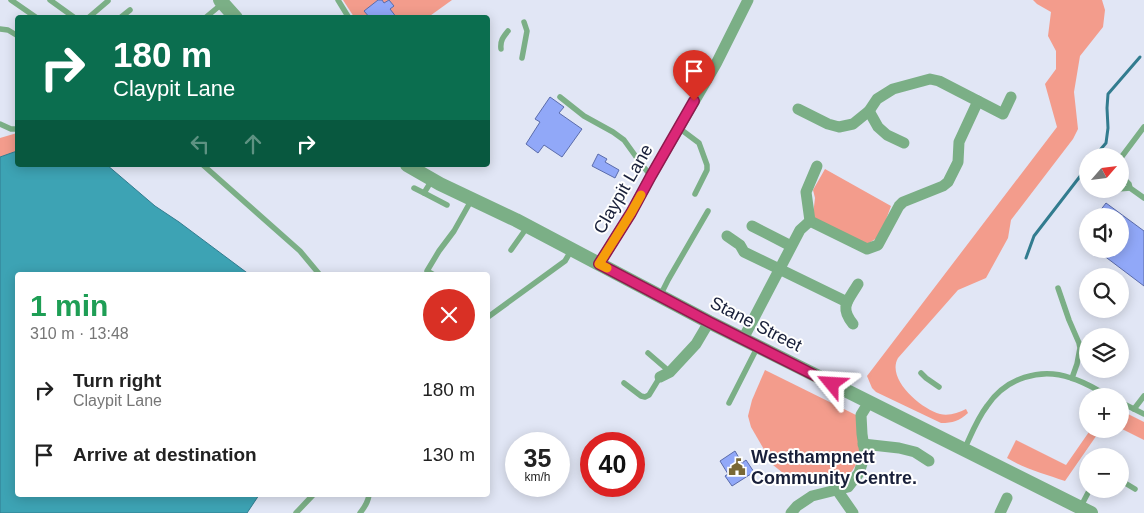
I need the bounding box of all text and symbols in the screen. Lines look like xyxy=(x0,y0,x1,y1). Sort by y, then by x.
icon: right xyxy=(30,35,95,100)
text: 180 m xyxy=(113,35,212,74)
pin xyxy=(673,50,715,101)
icon: arrive xyxy=(680,57,708,85)
text: Claypit Lane xyxy=(113,76,235,101)
icon: left xyxy=(186,130,214,158)
icon: ahead xyxy=(239,130,267,158)
icon: right xyxy=(292,130,320,158)
street label: Claypit Lane xyxy=(589,141,657,237)
north arrow xyxy=(1079,148,1129,198)
map controls xyxy=(1079,148,1129,498)
button: sound xyxy=(1079,208,1129,258)
button: search xyxy=(1079,268,1129,318)
text: 1 min xyxy=(30,289,108,322)
button: close xyxy=(423,289,475,341)
street label: Stane Street xyxy=(707,292,805,356)
text: 310 m · 13:48 xyxy=(30,325,129,342)
button: layers xyxy=(1079,328,1129,378)
position arrow xyxy=(805,357,857,409)
text: Turn right xyxy=(73,370,161,391)
icon: right xyxy=(30,376,58,404)
text: 180 m xyxy=(422,379,475,400)
button: + xyxy=(1079,388,1129,438)
text: Claypit Lane xyxy=(73,392,162,409)
speed limit sign: 40 xyxy=(580,432,645,497)
icon: arrive xyxy=(30,441,58,469)
text: Arrive at destination xyxy=(73,444,257,465)
text: 130 m xyxy=(422,444,475,465)
text: 35 xyxy=(524,444,551,472)
place label: Westhampnett Community Centre. xyxy=(751,447,917,488)
button: − xyxy=(1079,448,1129,498)
public building icon: Westhampnett Community Centre. xyxy=(727,457,747,477)
text: km/h xyxy=(524,470,551,484)

